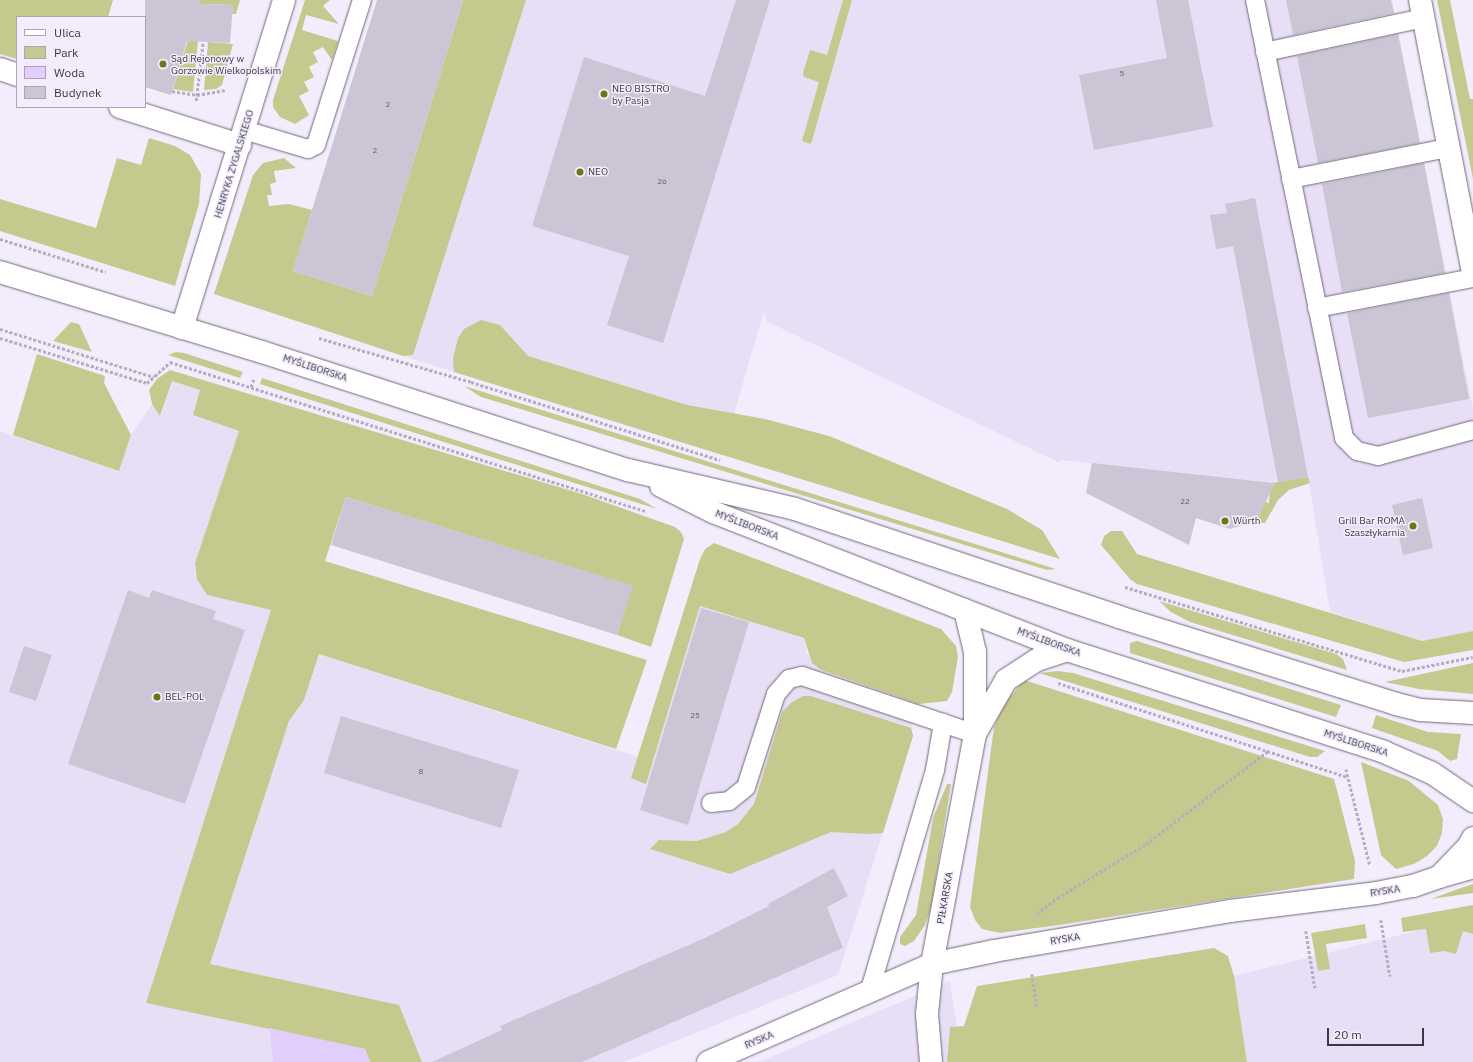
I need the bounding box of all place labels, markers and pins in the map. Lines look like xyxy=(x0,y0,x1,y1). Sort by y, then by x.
place label: Sąd Rejonowy w Gorzowie Wielkopolskim xyxy=(171,52,281,76)
marker: Sąd Rejonowy w Gorzowie Wielkopolskim xyxy=(158,59,168,69)
place label: NEO BISTRO by Pasja xyxy=(612,82,670,106)
marker: NEO BISTRO by Pasja xyxy=(599,89,609,99)
place label: NEO xyxy=(588,166,608,178)
marker: NEO xyxy=(575,167,585,177)
place label: Grill Bar ROMA Szaszłykarnia xyxy=(1338,514,1405,538)
place label: Würth xyxy=(1233,515,1260,527)
marker: Würth xyxy=(1220,516,1230,526)
marker: Grill Bar ROMA Szaszłykarnia xyxy=(1408,521,1418,531)
place label: BEL-POL xyxy=(165,691,204,703)
marker: BEL-POL xyxy=(152,692,162,702)

